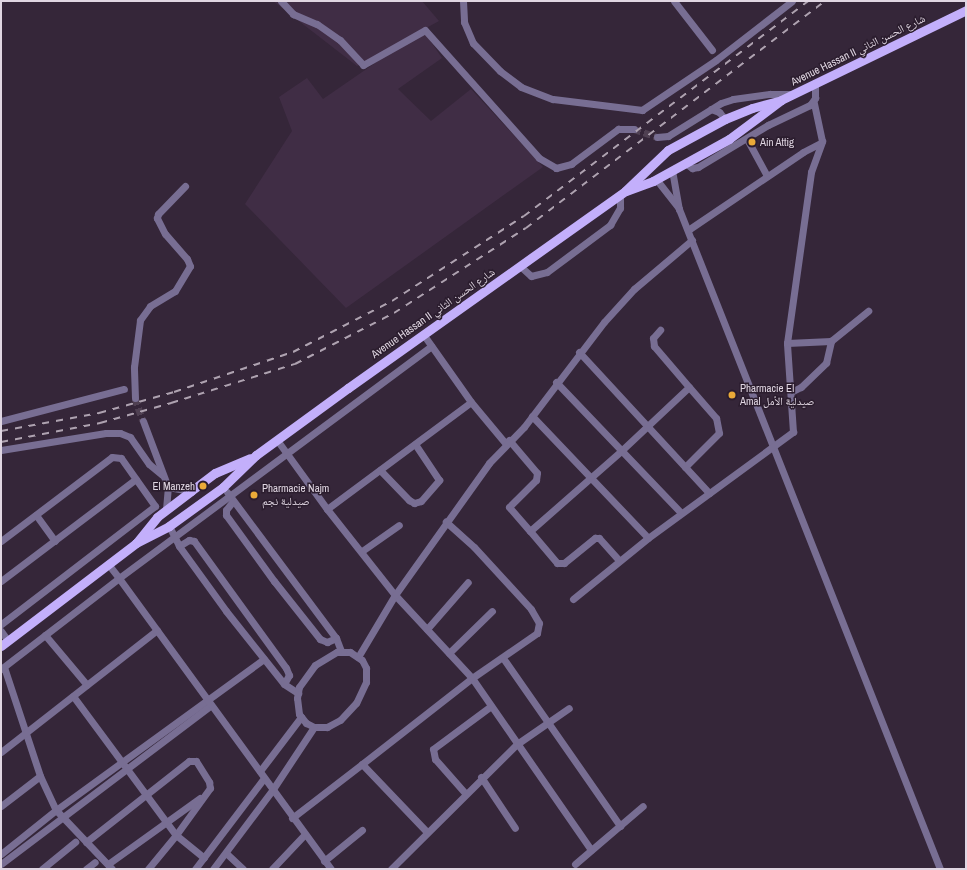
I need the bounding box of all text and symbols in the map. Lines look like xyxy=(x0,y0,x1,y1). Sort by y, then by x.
street label: Avenue Hassan II شارع الحسن الثاني xyxy=(789,12,927,88)
place label: Ain Attig xyxy=(760,135,795,149)
marker: Ain Attig xyxy=(747,137,757,147)
street label: Avenue Hassan II شارع الحسن الثاني xyxy=(369,265,497,361)
place label: Pharmacie El Amal صيدلية الأمل xyxy=(740,382,814,408)
marker: Pharmacie El Amal صيدلية الأمل xyxy=(727,390,737,400)
place label: El Manzeh xyxy=(152,479,195,493)
marker: El Manzeh xyxy=(198,481,208,491)
place label: Pharmacie Najm صيدلية نجم xyxy=(262,482,329,508)
marker: Pharmacie Najm صيدلية نجم xyxy=(249,490,259,500)

